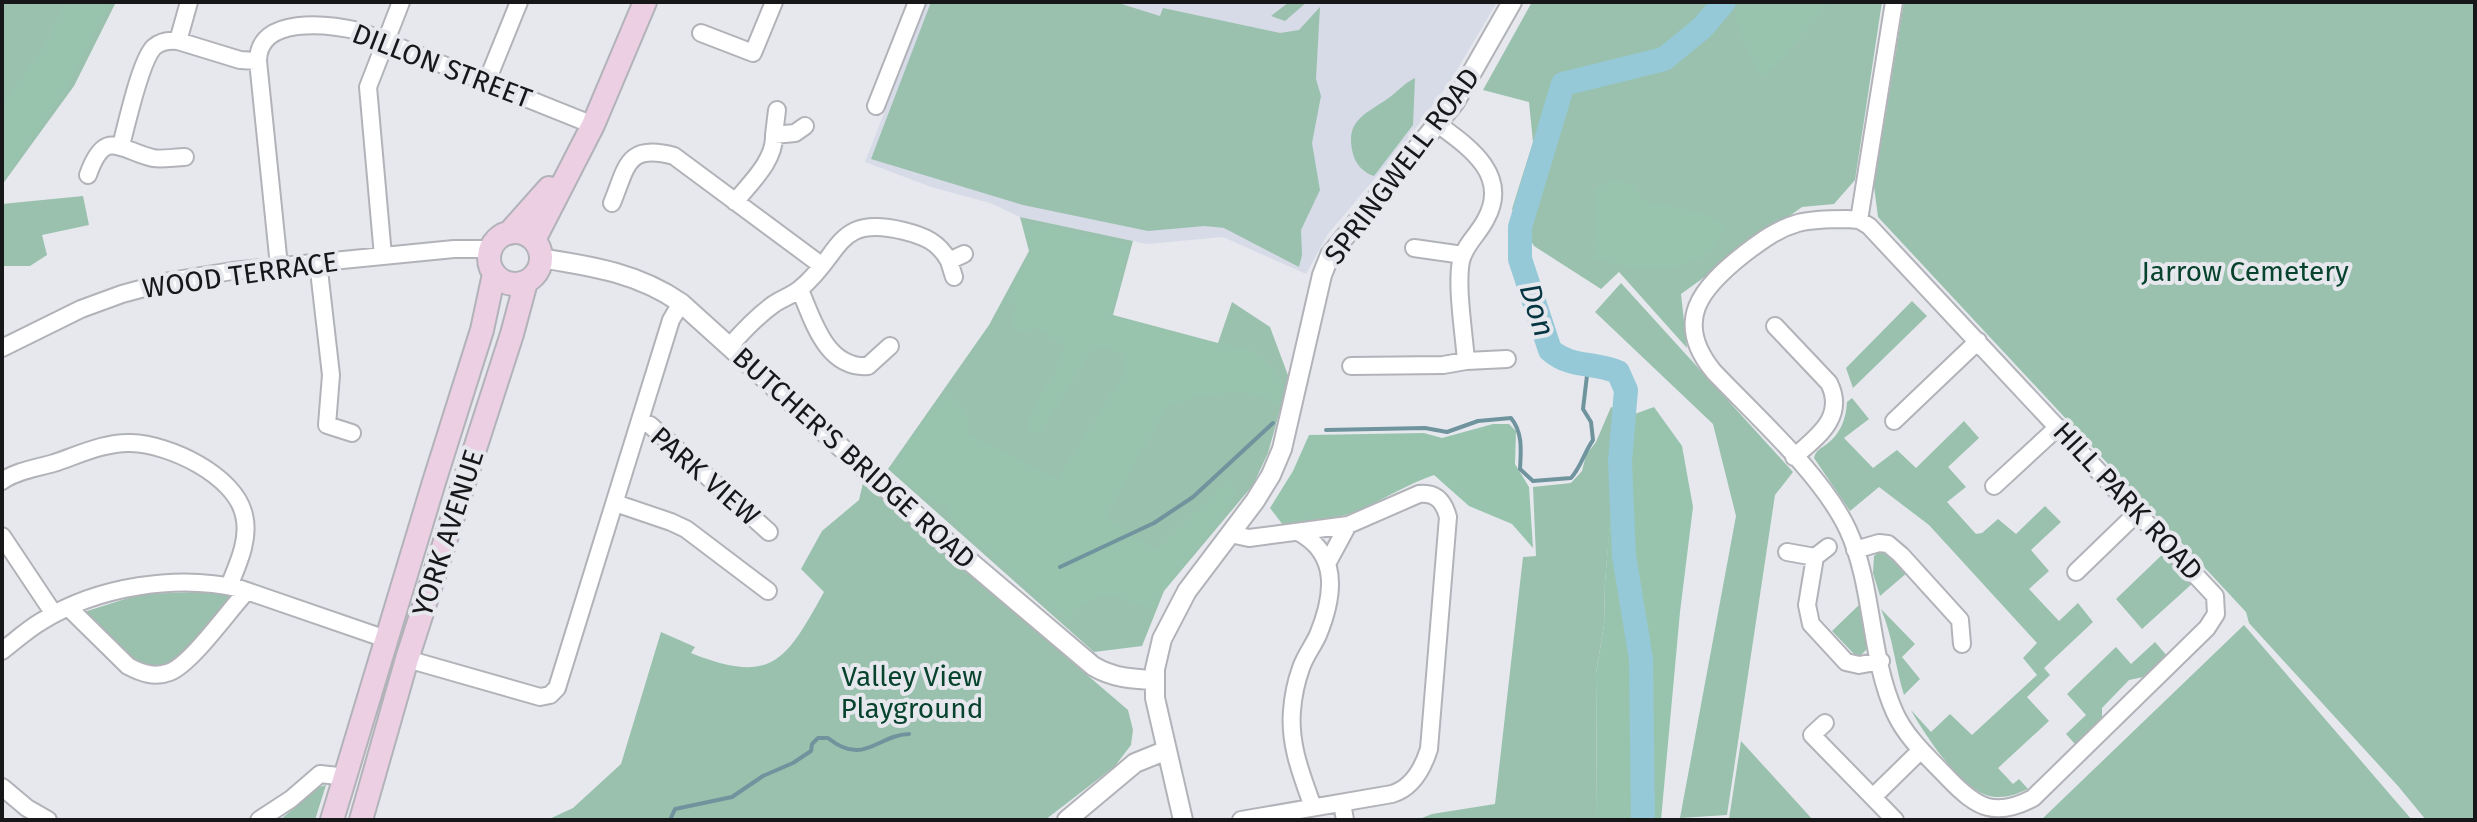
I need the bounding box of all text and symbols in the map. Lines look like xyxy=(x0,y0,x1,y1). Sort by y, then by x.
street label: DILLON STREET xyxy=(348,17,537,116)
street label: SPRINGWELL ROAD xyxy=(1318,62,1486,270)
street label: WOOD TERRACE xyxy=(140,245,340,305)
park label: Jarrow Cemetery xyxy=(2141,255,2349,288)
water label: Don xyxy=(1512,279,1562,341)
street label: BUTCHER'S BRIDGE ROAD xyxy=(726,340,982,576)
street label: HILL PARK ROAD xyxy=(2046,415,2210,587)
street label: PARK VIEW xyxy=(644,420,766,532)
street label: YORK AVENUE xyxy=(405,445,491,621)
park label: Valley View Playground xyxy=(841,660,983,725)

